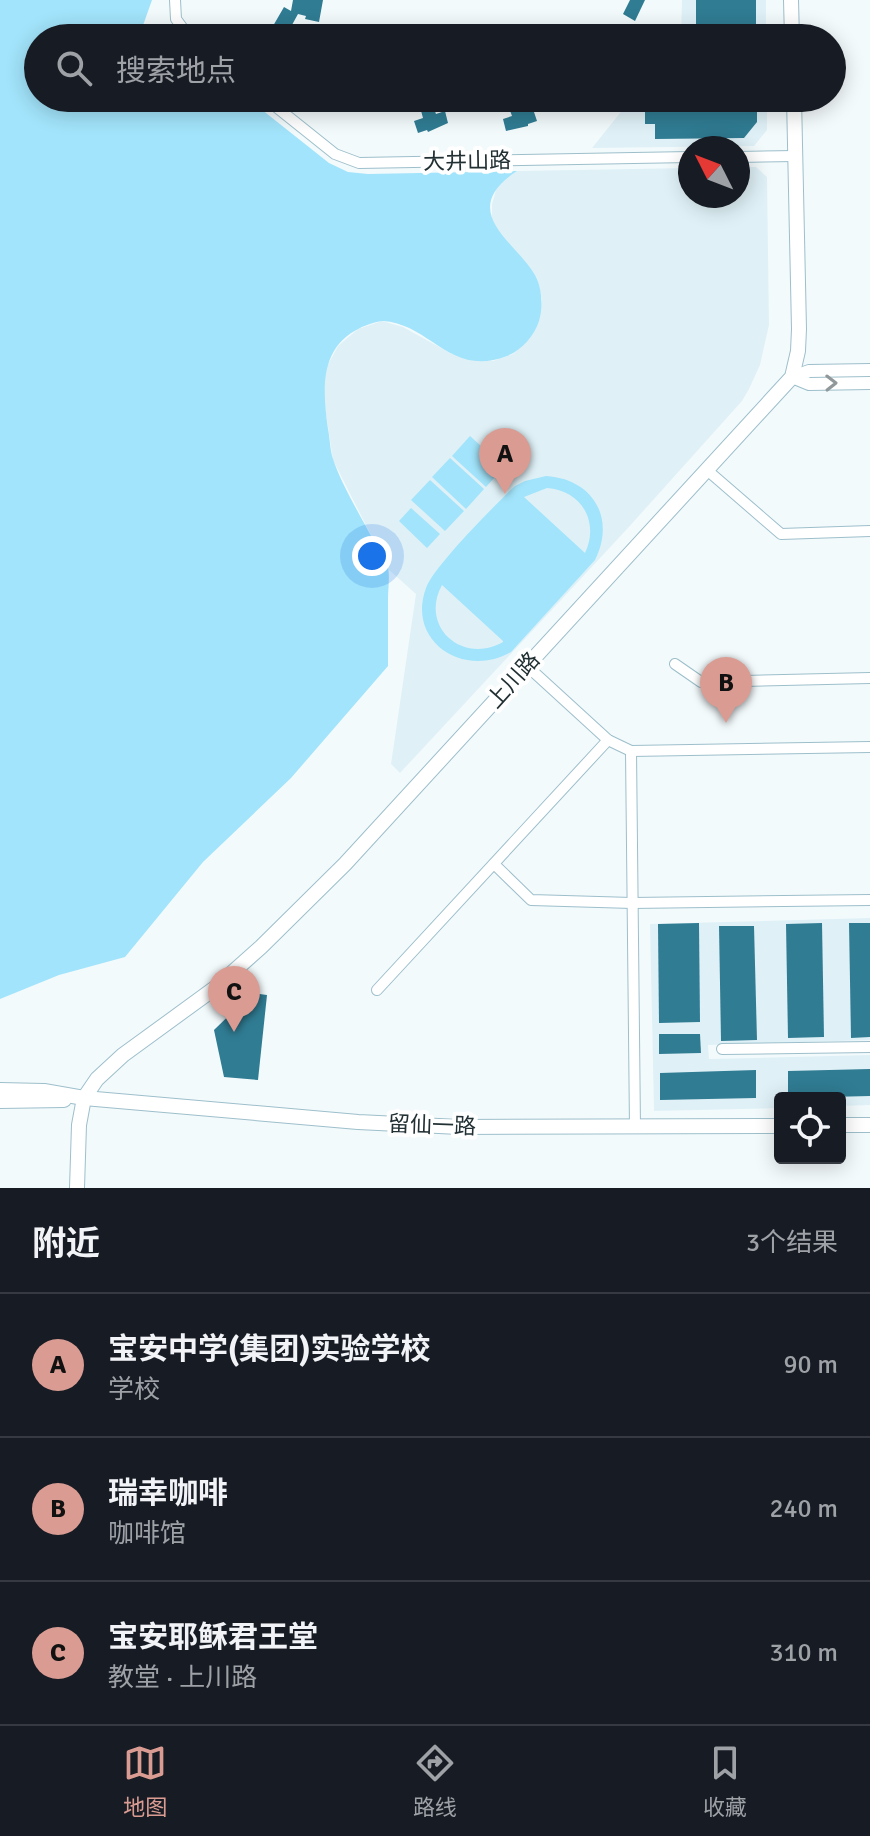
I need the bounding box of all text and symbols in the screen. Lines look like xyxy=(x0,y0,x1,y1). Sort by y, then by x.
search box xyxy=(24,24,846,112)
icon: search xyxy=(52,46,96,90)
text: 搜索地点 xyxy=(116,53,236,90)
north arrow xyxy=(678,136,750,208)
street label: 大井山路 xyxy=(423,147,511,175)
one-way arrow xyxy=(825,375,838,392)
pin: A xyxy=(479,428,531,494)
your location xyxy=(352,536,392,576)
street label: 上川路 xyxy=(481,646,545,714)
pin: B xyxy=(700,657,752,723)
pin: C xyxy=(208,966,260,1032)
map controls xyxy=(774,1092,846,1164)
button: locate xyxy=(774,1092,846,1164)
street label: 留仙一路 xyxy=(388,1110,476,1140)
text: 附近 xyxy=(32,1223,100,1265)
text: 3个结果 xyxy=(746,1227,838,1259)
text: 宝安中学(集团)实验学校 xyxy=(108,1331,431,1368)
text: A xyxy=(50,1349,66,1381)
text: 90 m xyxy=(783,1349,838,1381)
text: 学校 xyxy=(108,1374,160,1406)
text: 瑞幸咖啡 xyxy=(108,1475,228,1512)
text: B xyxy=(50,1493,66,1525)
text: 240 m xyxy=(769,1493,838,1525)
text: 咖啡馆 xyxy=(108,1518,186,1550)
text: 宝安耶稣君王堂 xyxy=(108,1619,318,1656)
text: C xyxy=(50,1637,66,1669)
text: 310 m xyxy=(769,1637,838,1669)
text: 教堂 · 上川路 xyxy=(108,1662,257,1694)
tab: 地图 xyxy=(123,1741,167,1821)
tab: 路线 xyxy=(413,1741,457,1821)
tab: 收藏 xyxy=(703,1741,747,1821)

